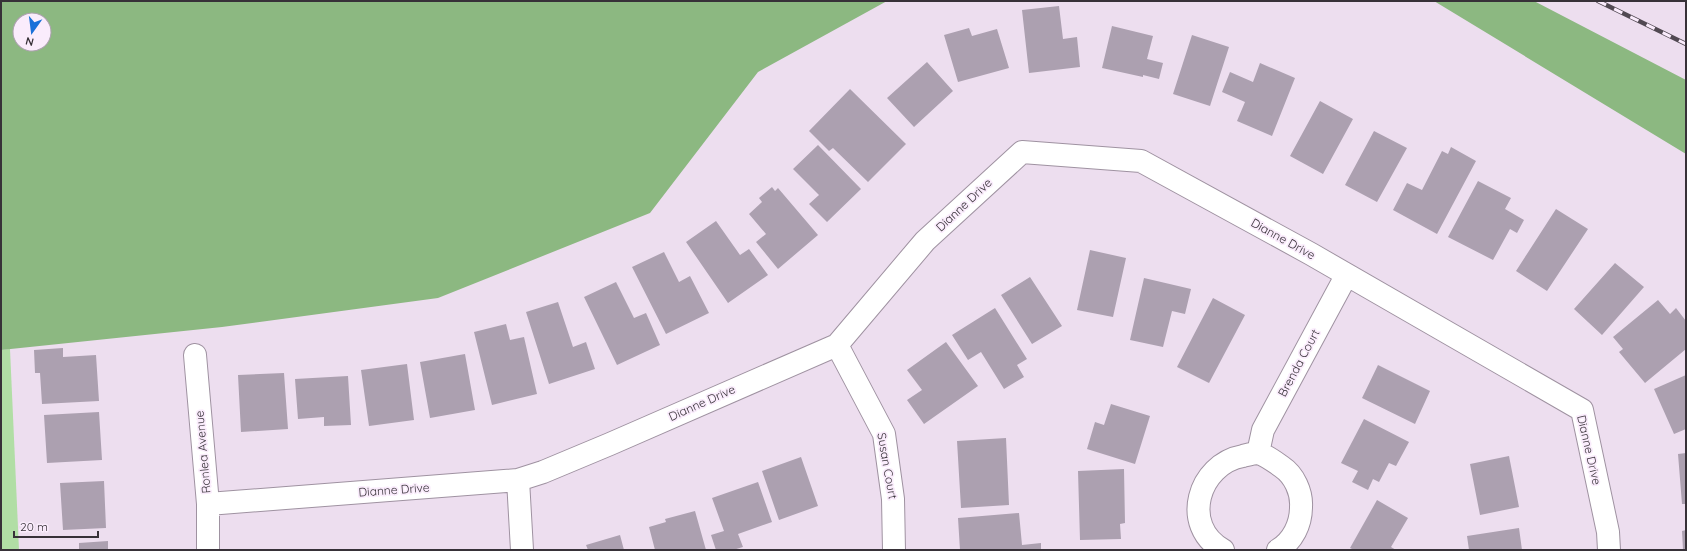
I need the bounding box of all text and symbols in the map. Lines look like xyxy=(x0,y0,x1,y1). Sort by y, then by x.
north arrow xyxy=(12,12,52,52)
text: N xyxy=(24,34,35,49)
street label: Dianne Drive xyxy=(932,175,995,234)
street label: Dianne Drive xyxy=(1248,215,1318,263)
street label: Brenda Court xyxy=(1274,326,1323,399)
street label: Dianne Drive xyxy=(666,381,738,424)
street label: Ronlea Avenue xyxy=(191,410,214,494)
street label: Dianne Drive xyxy=(1574,413,1605,487)
street label: Susan Court xyxy=(874,431,901,500)
street label: Dianne Drive xyxy=(358,480,430,499)
scale bar xyxy=(14,513,98,539)
text: 20 m xyxy=(20,519,48,534)

